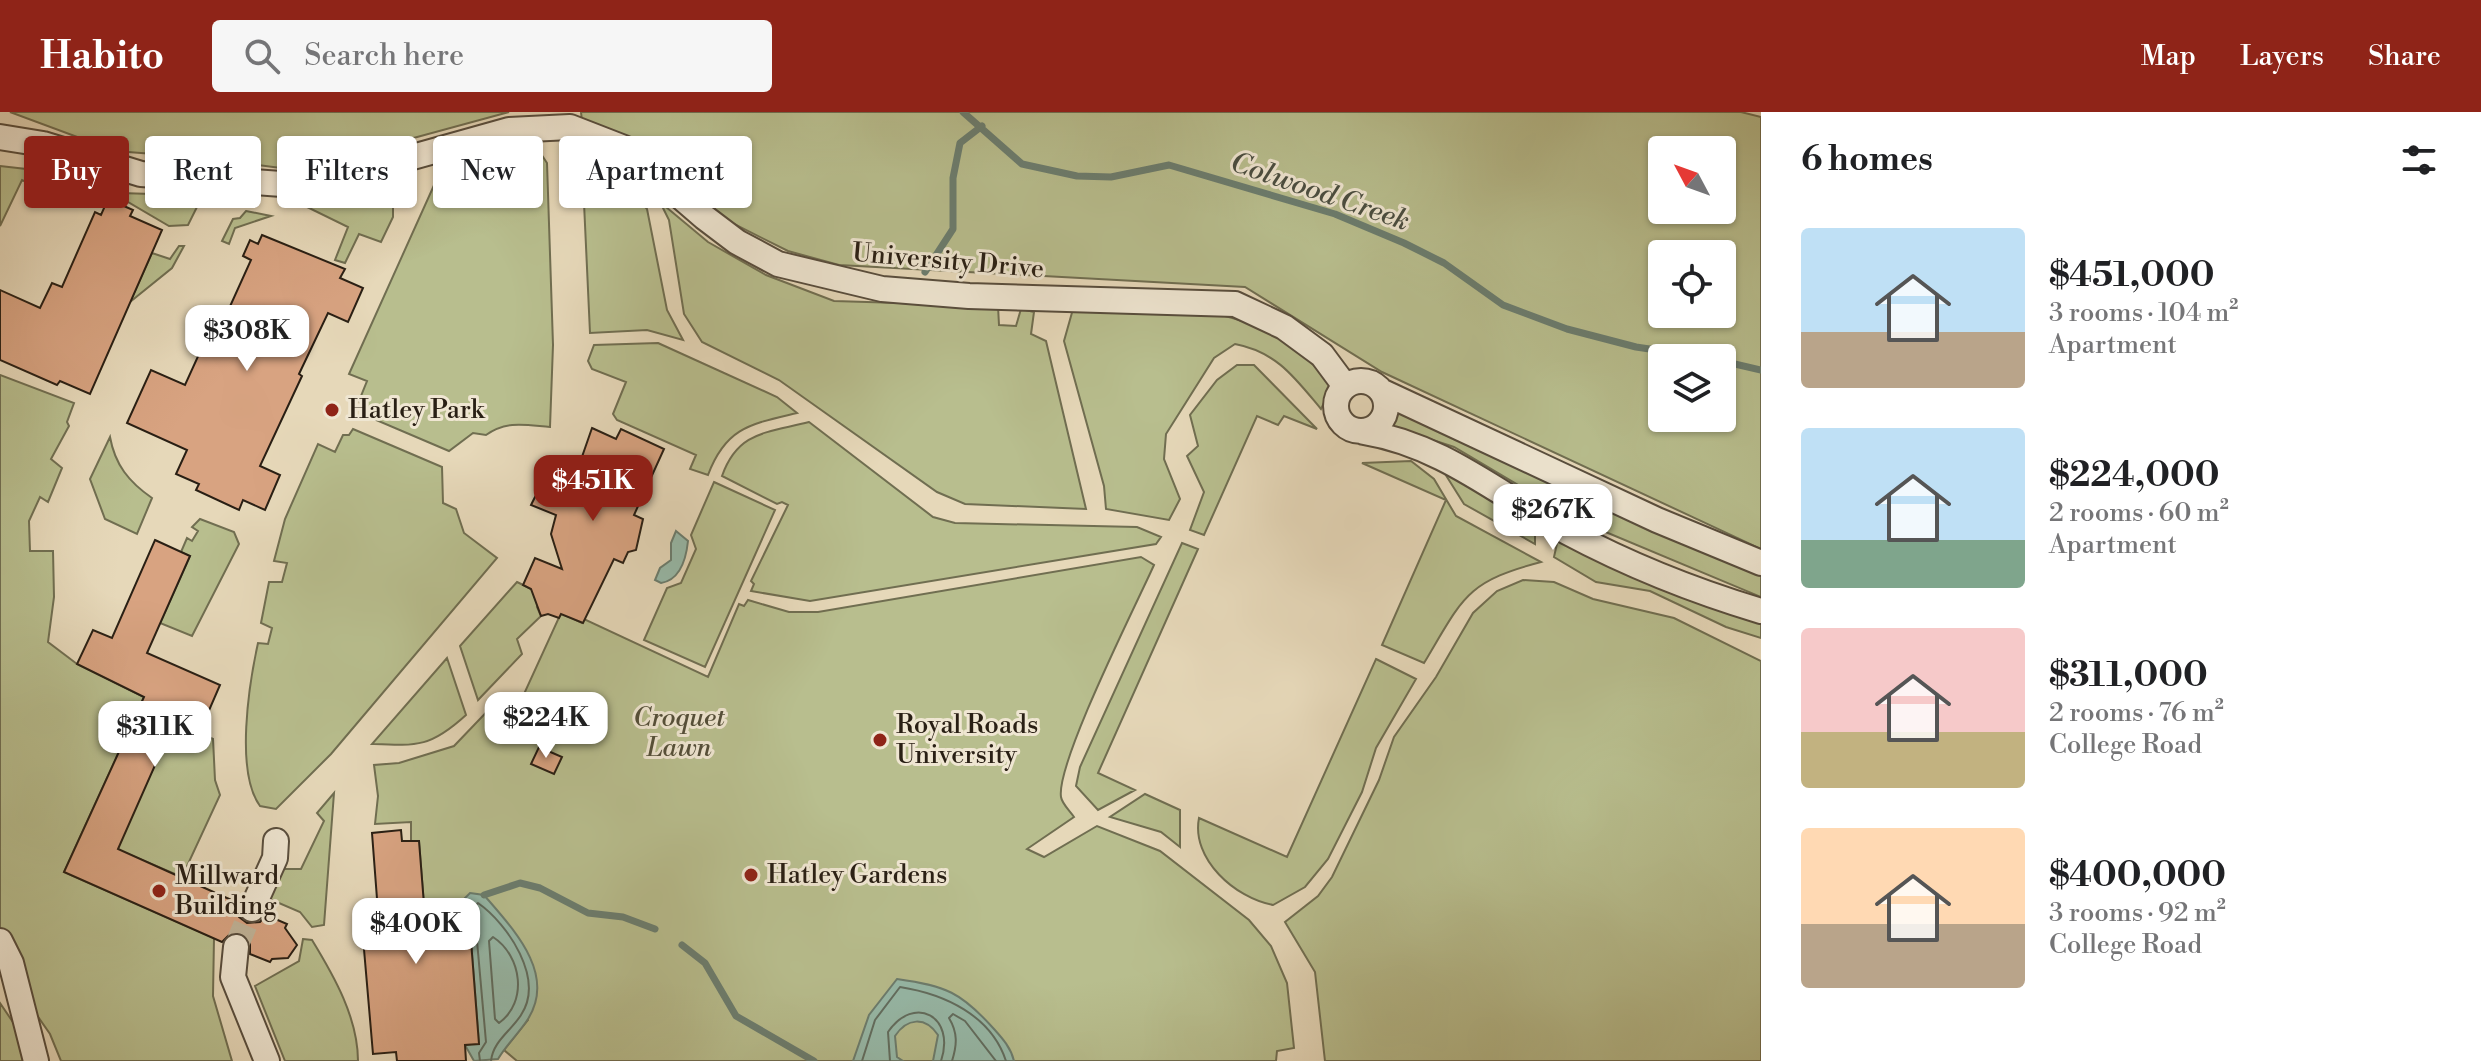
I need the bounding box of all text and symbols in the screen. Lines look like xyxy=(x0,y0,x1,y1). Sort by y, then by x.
search box xyxy=(212,20,772,92)
text: Habito xyxy=(40,33,164,80)
icon: search xyxy=(240,34,284,78)
text: Search here xyxy=(304,37,464,75)
text: Map xyxy=(2141,39,2196,74)
text: Layers xyxy=(2240,39,2324,74)
text: Share xyxy=(2368,39,2441,74)
chip: Buy xyxy=(24,136,129,208)
chip: Rent xyxy=(145,136,261,208)
chip: Filters xyxy=(277,136,417,208)
chip: New xyxy=(433,136,543,208)
chip: Apartment xyxy=(559,136,752,208)
north arrow xyxy=(1648,136,1736,224)
map controls xyxy=(1648,136,1736,432)
icon: filters xyxy=(2397,138,2441,182)
text: 6 homes xyxy=(1801,139,1933,181)
water label: Colwood Creek xyxy=(1226,145,1414,239)
street label: University Drive xyxy=(851,237,1045,285)
button: locate xyxy=(1648,240,1736,328)
text: $451,000 xyxy=(2049,255,2214,297)
icon: home xyxy=(1865,260,1961,356)
text: 3 rooms · 104 m² xyxy=(2049,297,2238,329)
pin: $308K xyxy=(191,305,303,373)
text: $308K xyxy=(203,315,291,347)
text: Apartment xyxy=(2049,329,2177,361)
button: layers xyxy=(1648,344,1736,432)
place label: Hatley Park xyxy=(348,394,486,426)
marker: Hatley Park xyxy=(323,401,341,419)
pin: $451K xyxy=(537,455,649,523)
text: $224,000 xyxy=(2049,455,2219,497)
icon: home xyxy=(1865,460,1961,556)
text: $451K xyxy=(552,465,634,497)
pin: $267K xyxy=(1497,484,1609,552)
text: $267K xyxy=(1511,494,1595,526)
text: 2 rooms · 60 m² xyxy=(2049,497,2229,529)
text: Apartment xyxy=(2049,529,2177,561)
text: $311,000 xyxy=(2049,655,2208,697)
icon: home xyxy=(1865,660,1961,756)
pin: $224K xyxy=(490,692,602,760)
text: 2 rooms · 76 m² xyxy=(2049,697,2224,729)
pin: $311K xyxy=(99,701,211,769)
text: $224K xyxy=(503,702,589,734)
park label: Croquet Lawn xyxy=(633,702,725,764)
place label: Royal Roads University xyxy=(896,709,1038,771)
text: $311K xyxy=(116,711,194,743)
text: College Road xyxy=(2049,729,2202,761)
marker: Royal Roads University xyxy=(871,731,889,749)
text: $400,000 xyxy=(2049,855,2226,897)
place label: Hatley Gardens xyxy=(767,859,947,891)
place label: Millward Building xyxy=(174,860,279,922)
icon: home xyxy=(1865,860,1961,956)
marker: Hatley Gardens xyxy=(742,866,760,884)
marker: Millward Building xyxy=(150,882,168,900)
text: 3 rooms · 92 m² xyxy=(2049,897,2226,929)
pin: $400K xyxy=(360,898,472,966)
text: $400K xyxy=(370,908,462,940)
text: College Road xyxy=(2049,929,2202,961)

